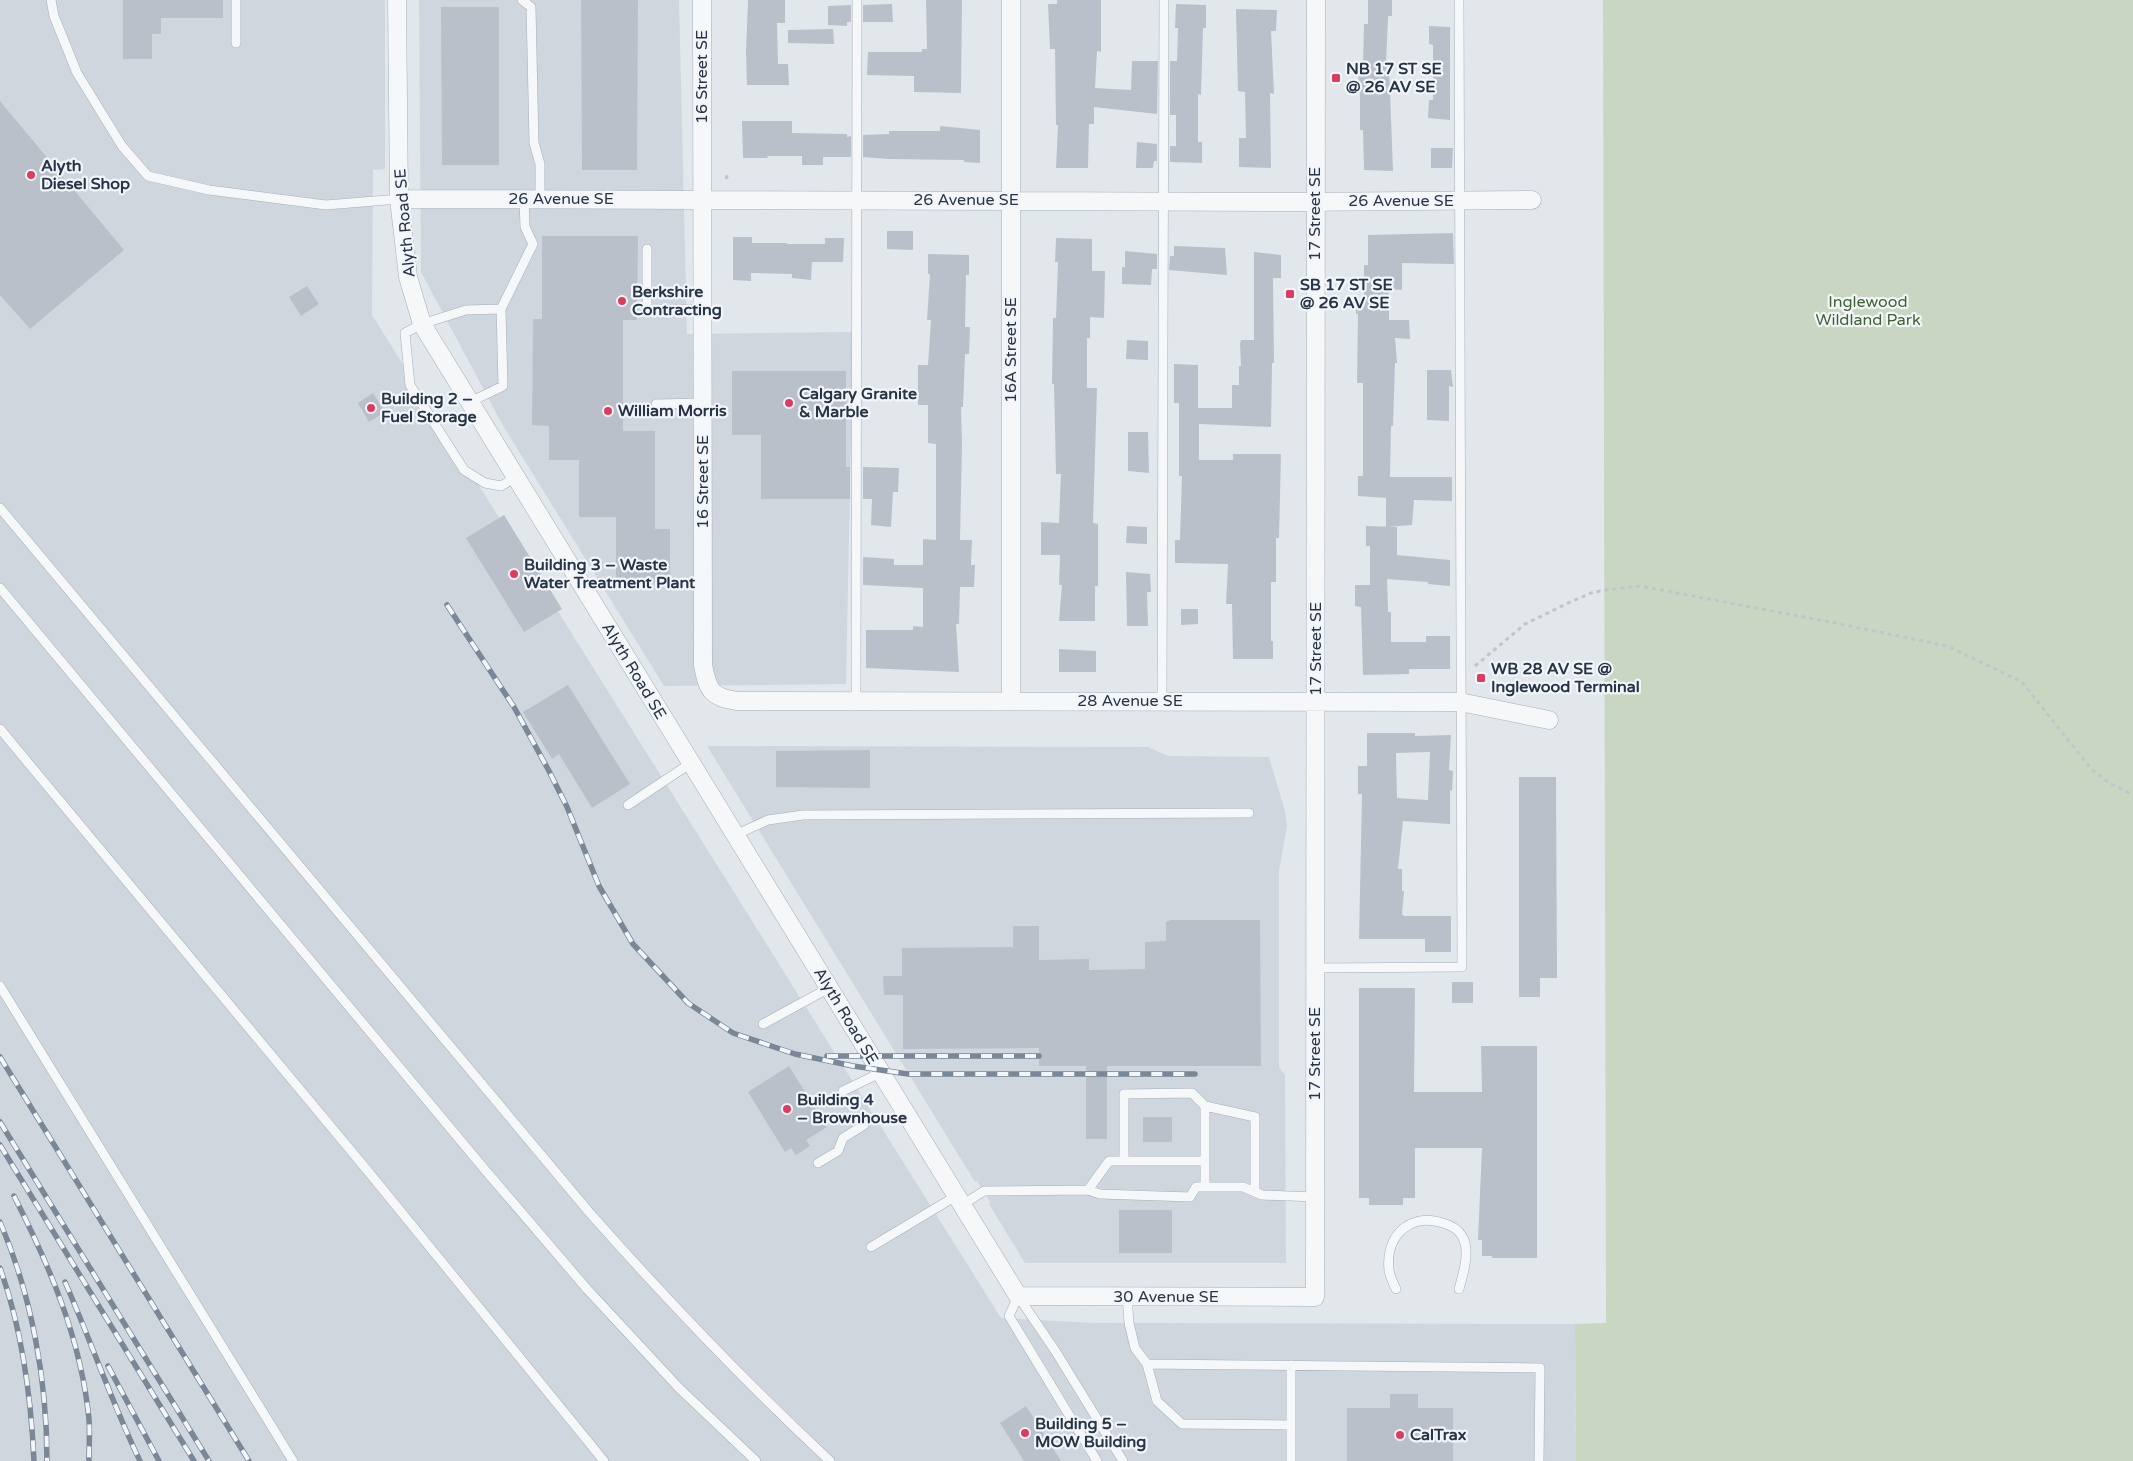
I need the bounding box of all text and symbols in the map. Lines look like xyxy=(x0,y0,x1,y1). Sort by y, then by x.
street label: 16 Street SE xyxy=(692,30,712,124)
place label: NB 17 ST SE @ 26 AV SE xyxy=(1346,59,1442,97)
marker: NB 17 ST SE @ 26 AV SE xyxy=(1330,72,1342,84)
place label: Alyth Diesel Shop xyxy=(41,156,130,194)
street label: 17 Street SE xyxy=(1305,167,1325,261)
street label: Alyth Road SE xyxy=(390,168,420,278)
marker: Alyth Diesel Shop xyxy=(25,169,37,181)
street label: 26 Avenue SE xyxy=(508,189,614,209)
street label: 26 Avenue SE xyxy=(913,190,1019,210)
street label: 26 Avenue SE xyxy=(1348,191,1454,211)
place label: SB 17 ST SE @ 26 AV SE xyxy=(1300,275,1393,313)
place label: Berkshire Contracting xyxy=(632,282,722,320)
marker: SB 17 ST SE @ 26 AV SE xyxy=(1284,288,1296,300)
park label: Inglewood Wildland Park xyxy=(1815,292,1921,330)
marker: Berkshire Contracting xyxy=(616,295,628,307)
street label: 16A Street SE xyxy=(1001,297,1021,403)
place label: Calgary Granite & Marble xyxy=(799,384,917,422)
place label: Building 2 – Fuel Storage xyxy=(381,389,477,427)
marker: Calgary Granite & Marble xyxy=(783,397,795,409)
place label: William Morris xyxy=(618,401,727,421)
marker: Building 2 – Fuel Storage xyxy=(365,402,377,414)
marker: William Morris xyxy=(602,405,614,417)
street label: 16 Street SE xyxy=(693,435,713,529)
place label: Building 3 – Waste Water Treatment Plant xyxy=(524,555,696,593)
marker: Building 3 – Waste Water Treatment Plant xyxy=(508,568,520,580)
street label: 17 Street SE xyxy=(1306,602,1326,696)
street label: Alyth Road SE xyxy=(597,619,671,723)
place label: WB 28 AV SE @ Inglewood Terminal xyxy=(1491,659,1640,697)
marker: WB 28 AV SE @ Inglewood Terminal xyxy=(1475,672,1487,684)
street label: 28 Avenue SE xyxy=(1077,691,1183,711)
street label: Alyth Road SE xyxy=(809,964,883,1068)
street label: 17 Street SE xyxy=(1305,1007,1325,1101)
place label: Building 4 – Brownhouse xyxy=(797,1090,907,1128)
marker: Building 4 – Brownhouse xyxy=(781,1103,793,1115)
street label: 30 Avenue SE xyxy=(1113,1287,1219,1307)
place label: Building 5 – MOW Building xyxy=(1035,1414,1146,1452)
place label: CalTrax xyxy=(1410,1425,1467,1445)
marker: Building 5 – MOW Building xyxy=(1019,1427,1031,1439)
marker: CalTrax xyxy=(1394,1429,1406,1441)

